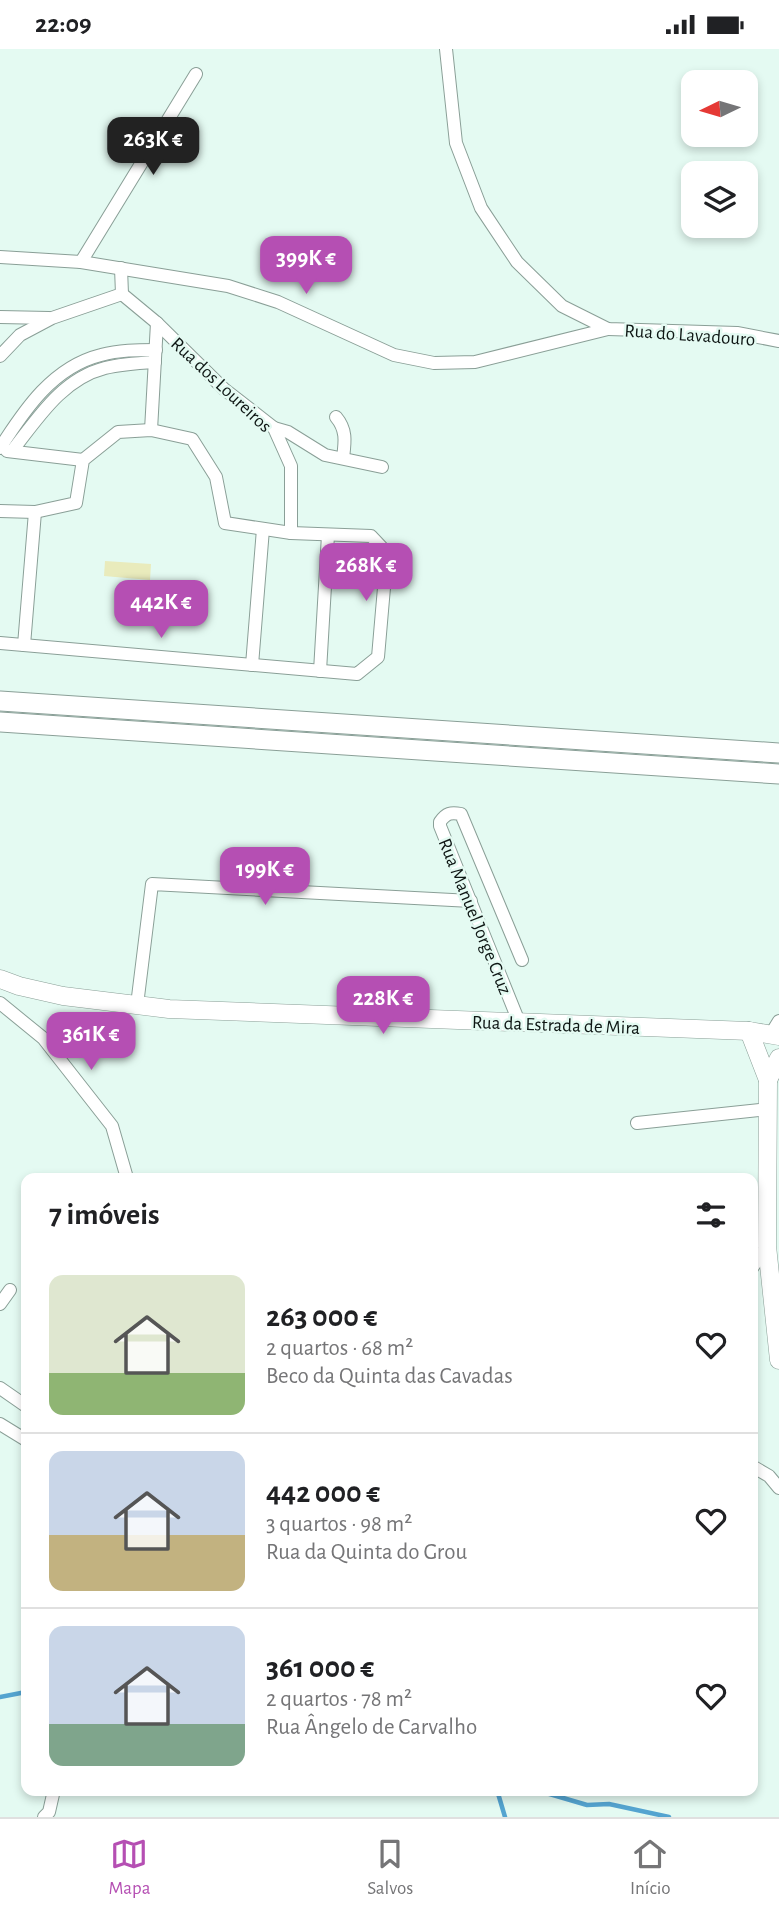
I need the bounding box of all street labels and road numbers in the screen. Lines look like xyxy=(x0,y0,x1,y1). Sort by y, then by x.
street label: Rua do Lavadouro xyxy=(624,321,756,350)
street label: Rua dos Loureiros xyxy=(167,334,275,436)
street label: Rua Manuel Jorge Cruz xyxy=(435,836,515,997)
street label: Rua da Estrada de Mira xyxy=(472,1013,641,1038)

